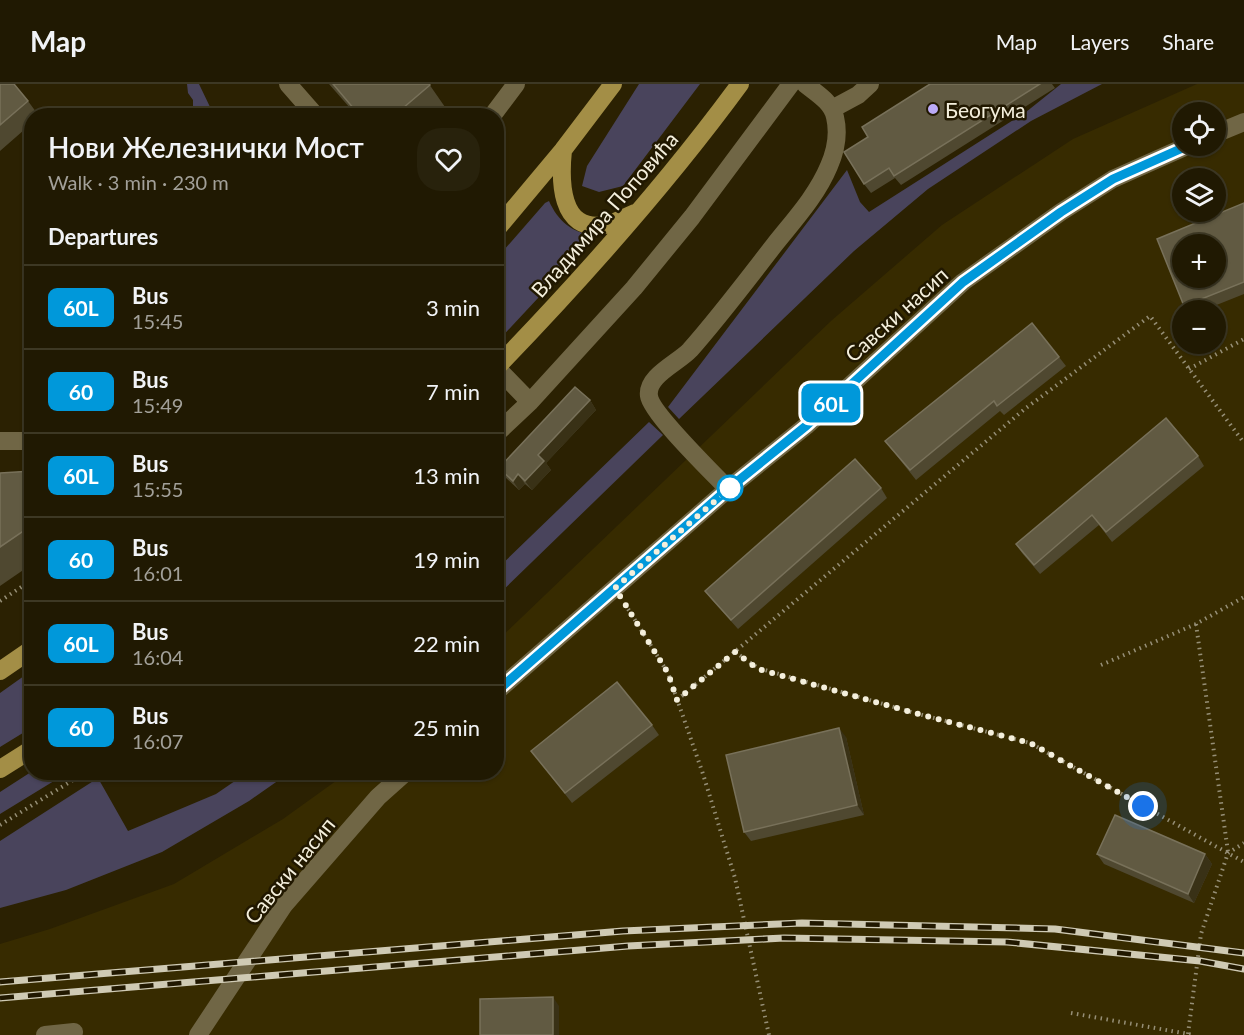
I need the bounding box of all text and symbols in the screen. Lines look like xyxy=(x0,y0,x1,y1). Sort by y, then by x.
text: Map xyxy=(30,24,86,58)
text: Map xyxy=(996,29,1037,54)
text: Layers xyxy=(1070,29,1129,54)
text: Share xyxy=(1162,29,1214,54)
place label: Беогума xyxy=(945,97,1026,122)
marker: Беогума xyxy=(926,102,940,116)
map controls xyxy=(1172,102,1226,354)
button: locate xyxy=(1172,102,1226,156)
street label: Владимира Поповића xyxy=(525,126,683,302)
button: heart xyxy=(417,128,480,191)
text: Нови Железнички Мост xyxy=(48,130,364,164)
button: layers xyxy=(1172,168,1226,222)
text: Walk · 3 min · 230 m xyxy=(48,170,229,194)
text: Departures xyxy=(48,223,158,250)
button: + xyxy=(1172,234,1226,288)
street label: Савски насип xyxy=(840,261,952,367)
text: Bus xyxy=(132,282,168,309)
text: 3 min xyxy=(426,294,480,321)
text: 60L xyxy=(63,295,99,320)
button: − xyxy=(1172,300,1226,354)
text: 15:45 xyxy=(132,309,183,333)
text: Bus xyxy=(132,366,168,393)
text: 7 min xyxy=(426,378,480,405)
text: 60 xyxy=(69,379,93,404)
line badge: 60L xyxy=(796,384,866,422)
text: 60L xyxy=(813,391,849,416)
text: 15:49 xyxy=(132,393,183,417)
text: Bus xyxy=(132,450,168,477)
text: 13 min xyxy=(413,462,480,489)
text: 60L xyxy=(63,463,99,488)
unlabelled marker xyxy=(717,475,743,501)
text: 15:55 xyxy=(132,477,183,501)
text: Bus xyxy=(132,534,168,561)
text: 19 min xyxy=(413,546,480,573)
text: 60 xyxy=(69,547,93,572)
text: 16:01 xyxy=(132,561,183,585)
text: Bus xyxy=(132,618,168,645)
text: 22 min xyxy=(413,630,480,657)
text: 60L xyxy=(63,631,99,656)
text: 16:04 xyxy=(132,645,183,669)
text: Bus xyxy=(132,702,168,729)
text: 25 min xyxy=(413,714,480,741)
text: 60 xyxy=(69,715,93,740)
text: 16:07 xyxy=(132,729,183,753)
your location xyxy=(1128,791,1158,821)
street label: Савски насип xyxy=(239,812,339,928)

